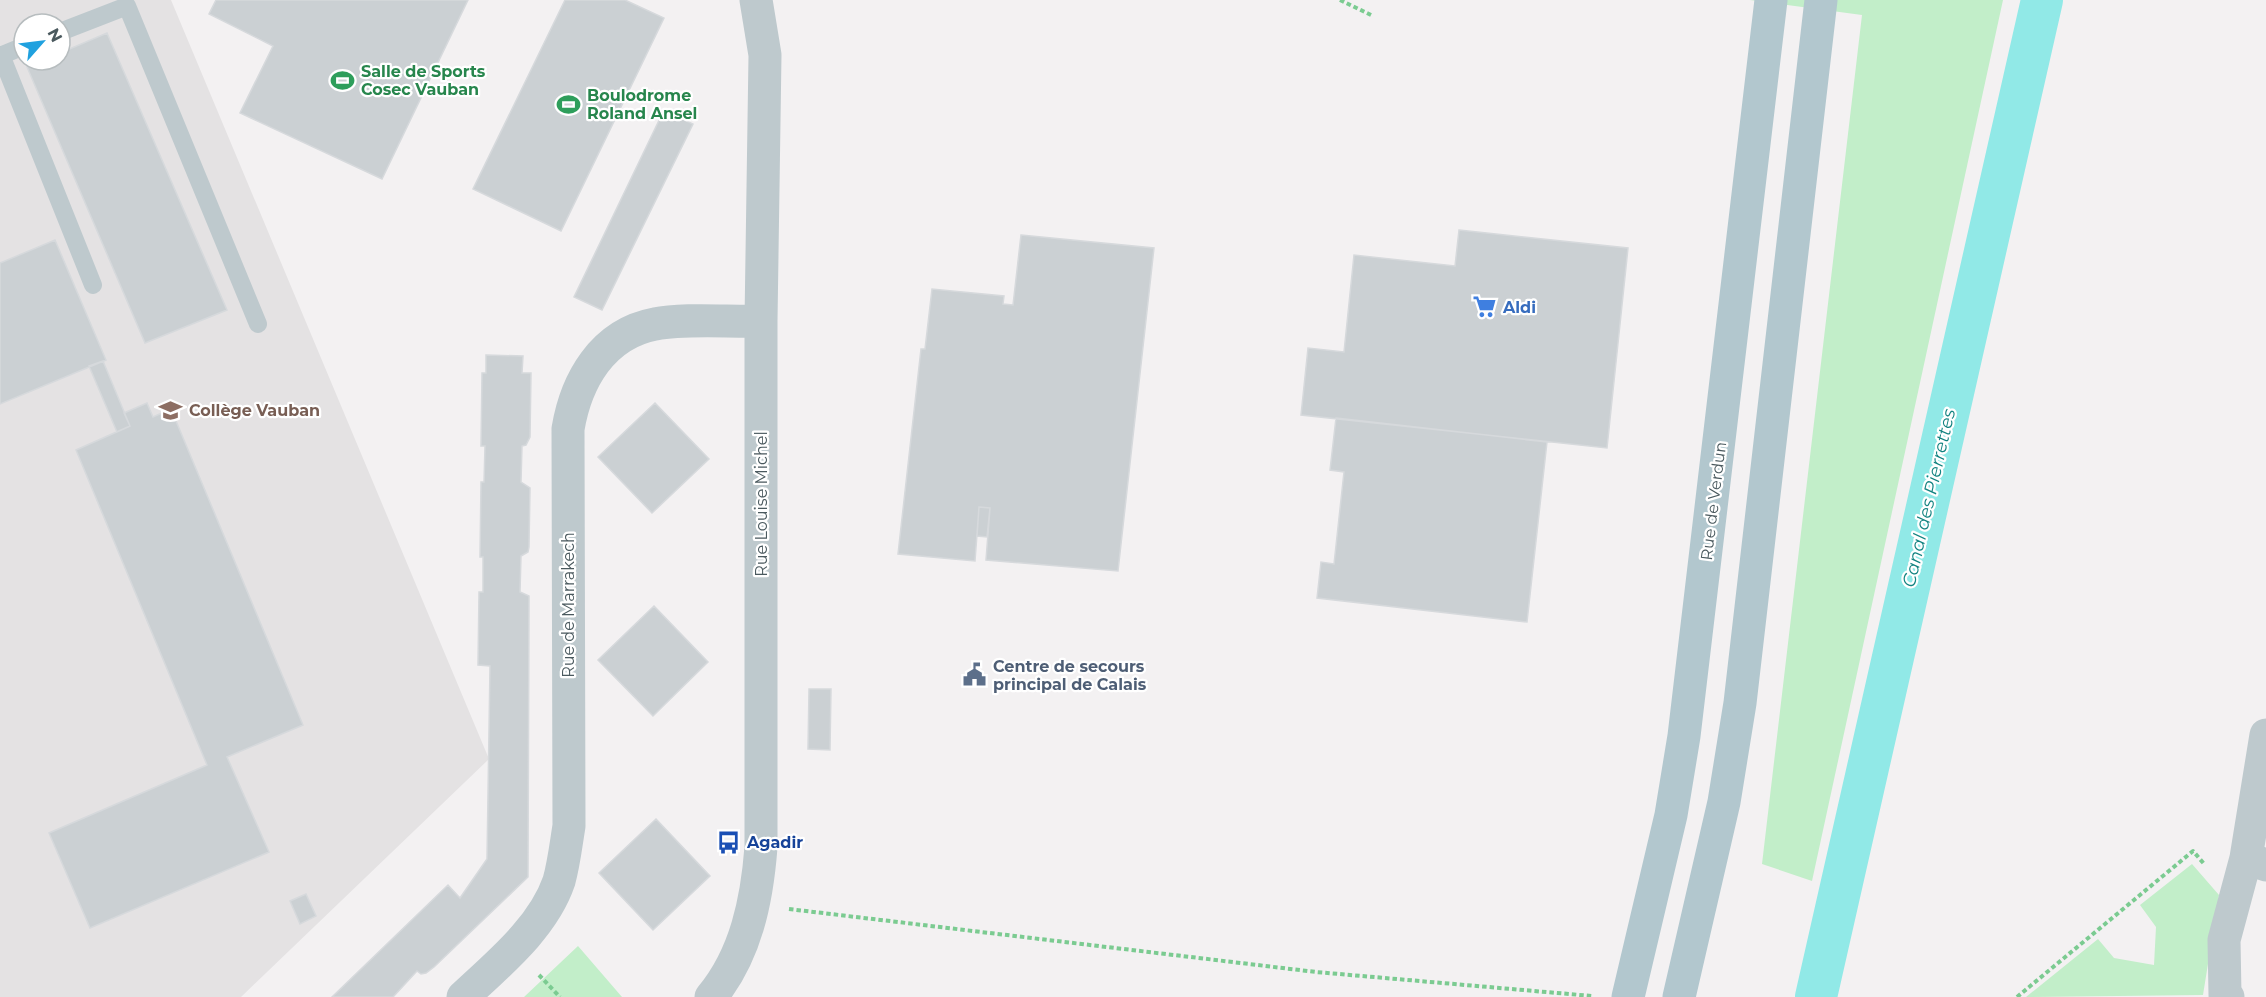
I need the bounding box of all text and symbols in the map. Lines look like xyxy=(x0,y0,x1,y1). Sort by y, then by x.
north arrow xyxy=(12,12,72,72)
text: N xyxy=(43,25,66,45)
place label: Salle de Sports Cosec Vauban xyxy=(361,62,486,99)
sports icon: Salle de Sports Cosec Vauban xyxy=(330,67,356,93)
place label: Boulodrome Roland Ansel xyxy=(587,86,697,123)
sports icon: Boulodrome Roland Ansel xyxy=(556,91,582,117)
supermarket icon: Aldi xyxy=(1472,294,1498,320)
place label: Aldi xyxy=(1502,298,1536,317)
school or university icon: Collège Vauban xyxy=(158,397,184,423)
place label: Collège Vauban xyxy=(189,401,320,420)
water label: Canal des Pierrettes xyxy=(1898,406,1960,589)
street label: Rue Louise Michel xyxy=(752,431,771,577)
street label: Rue de Verdun xyxy=(1697,441,1730,562)
street label: Rue de Marrakech xyxy=(559,532,578,678)
place label: Centre de secours principal de Calais xyxy=(993,657,1147,694)
public building icon: Centre de secours principal de Calais xyxy=(962,662,988,688)
bus stop icon: Agadir xyxy=(716,829,742,855)
place label: Agadir xyxy=(746,833,803,852)

